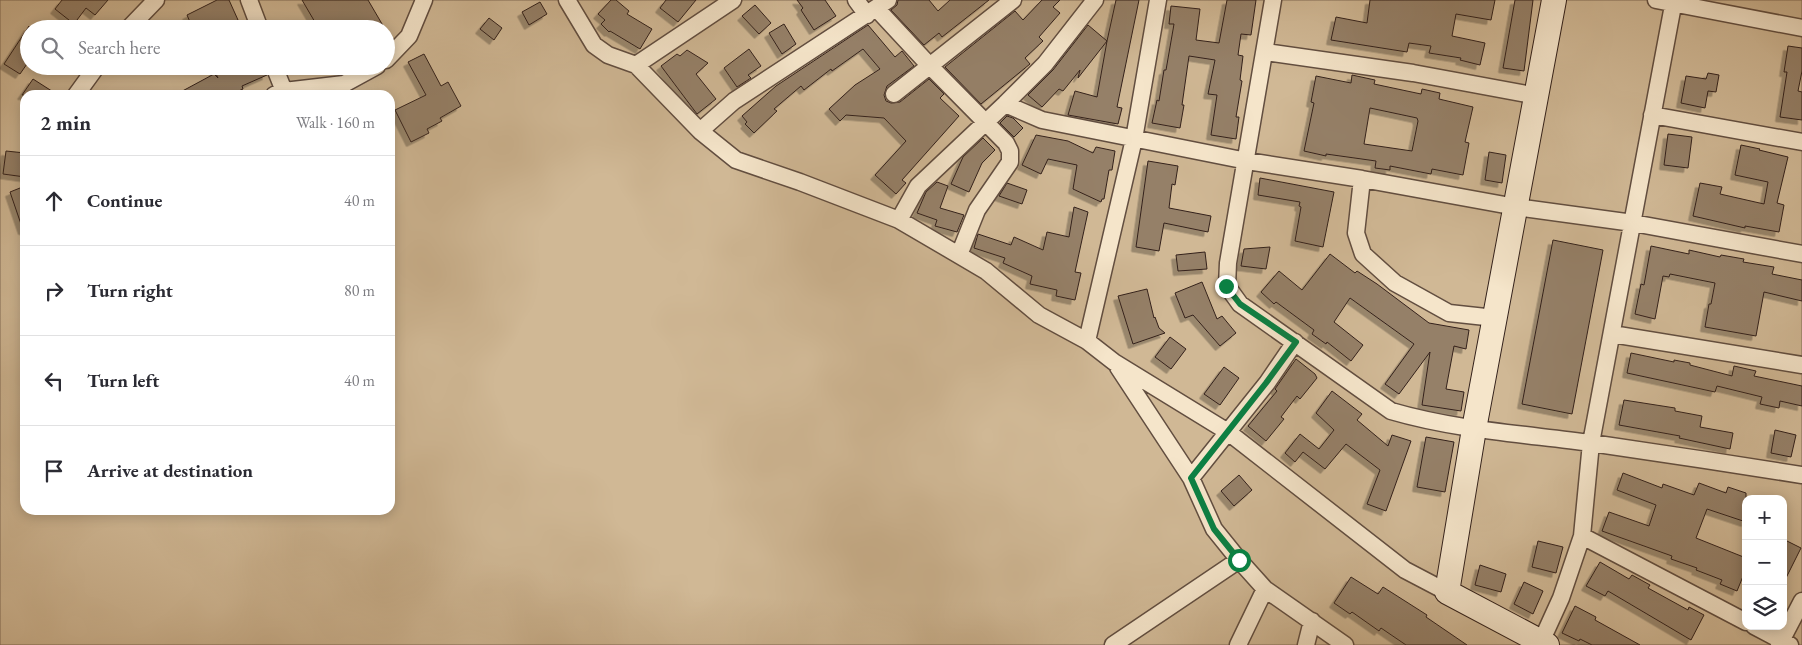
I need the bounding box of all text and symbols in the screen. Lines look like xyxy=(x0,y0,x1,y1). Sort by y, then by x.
search box xyxy=(20,20,395,75)
icon: search xyxy=(38,34,66,62)
text: Search here xyxy=(78,35,160,60)
text: 2 min xyxy=(40,109,91,136)
text: Walk · 160 m xyxy=(296,112,375,133)
icon: ahead xyxy=(40,187,68,215)
text: Continue xyxy=(87,188,162,213)
text: 40 m xyxy=(344,190,375,211)
route end xyxy=(1215,275,1238,298)
icon: right xyxy=(40,277,68,305)
text: Turn right xyxy=(87,278,173,303)
text: 80 m xyxy=(344,280,375,301)
icon: left xyxy=(40,367,68,395)
text: Turn left xyxy=(87,368,159,393)
text: 40 m xyxy=(344,370,375,391)
icon: arrive xyxy=(40,457,68,485)
text: Arrive at destination xyxy=(87,458,253,483)
map controls xyxy=(1742,495,1787,630)
button: + xyxy=(1742,495,1787,540)
button: − xyxy=(1742,540,1787,585)
route start xyxy=(1228,549,1251,572)
button: layers xyxy=(1742,585,1787,630)

